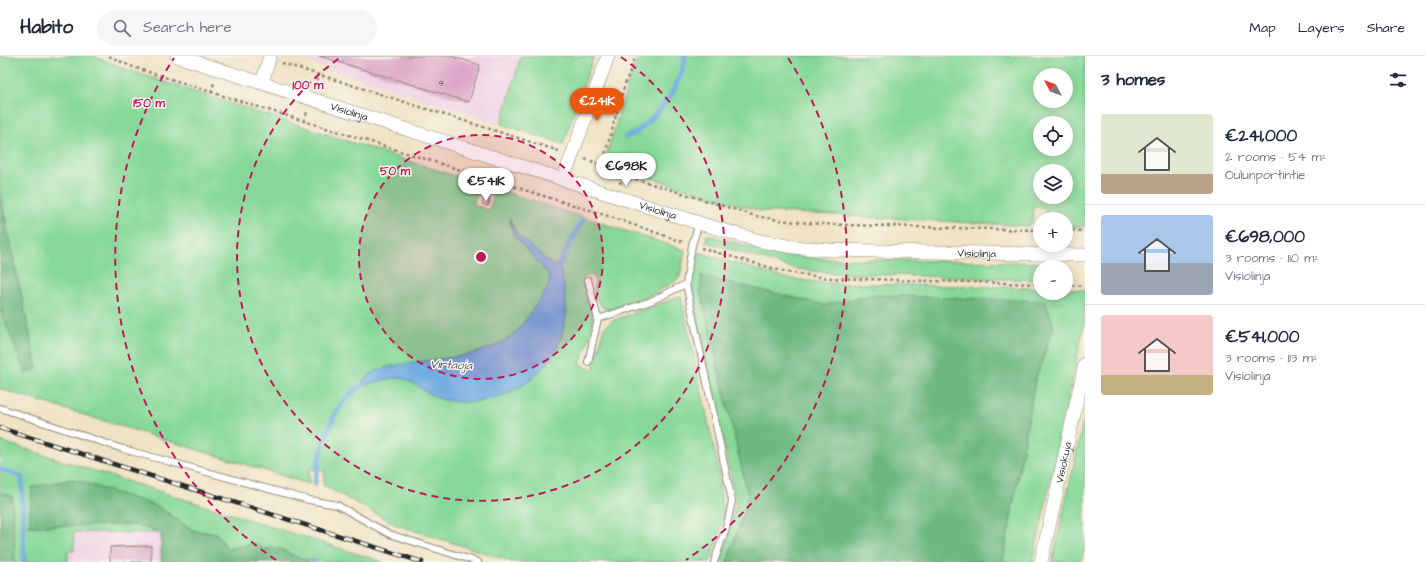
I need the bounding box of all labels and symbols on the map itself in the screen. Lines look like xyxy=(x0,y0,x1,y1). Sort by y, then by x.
north arrow xyxy=(1033,68,1073,108)
text: 100 m xyxy=(293,77,324,94)
house number: 9 xyxy=(438,77,444,90)
pin: €241K xyxy=(569,88,625,122)
text: 150 m xyxy=(133,95,166,112)
street label: Visiolinja xyxy=(329,98,370,124)
pin: €698K xyxy=(598,153,654,187)
text: 50 m xyxy=(380,163,411,180)
pin: €541K xyxy=(458,168,514,202)
street label: Visiolinja xyxy=(637,197,679,223)
street label: Visiolinja xyxy=(957,245,996,261)
centre of rings xyxy=(474,250,488,264)
water label: Virtaoja xyxy=(430,356,473,374)
street label: Visiokuja xyxy=(1051,440,1075,485)

